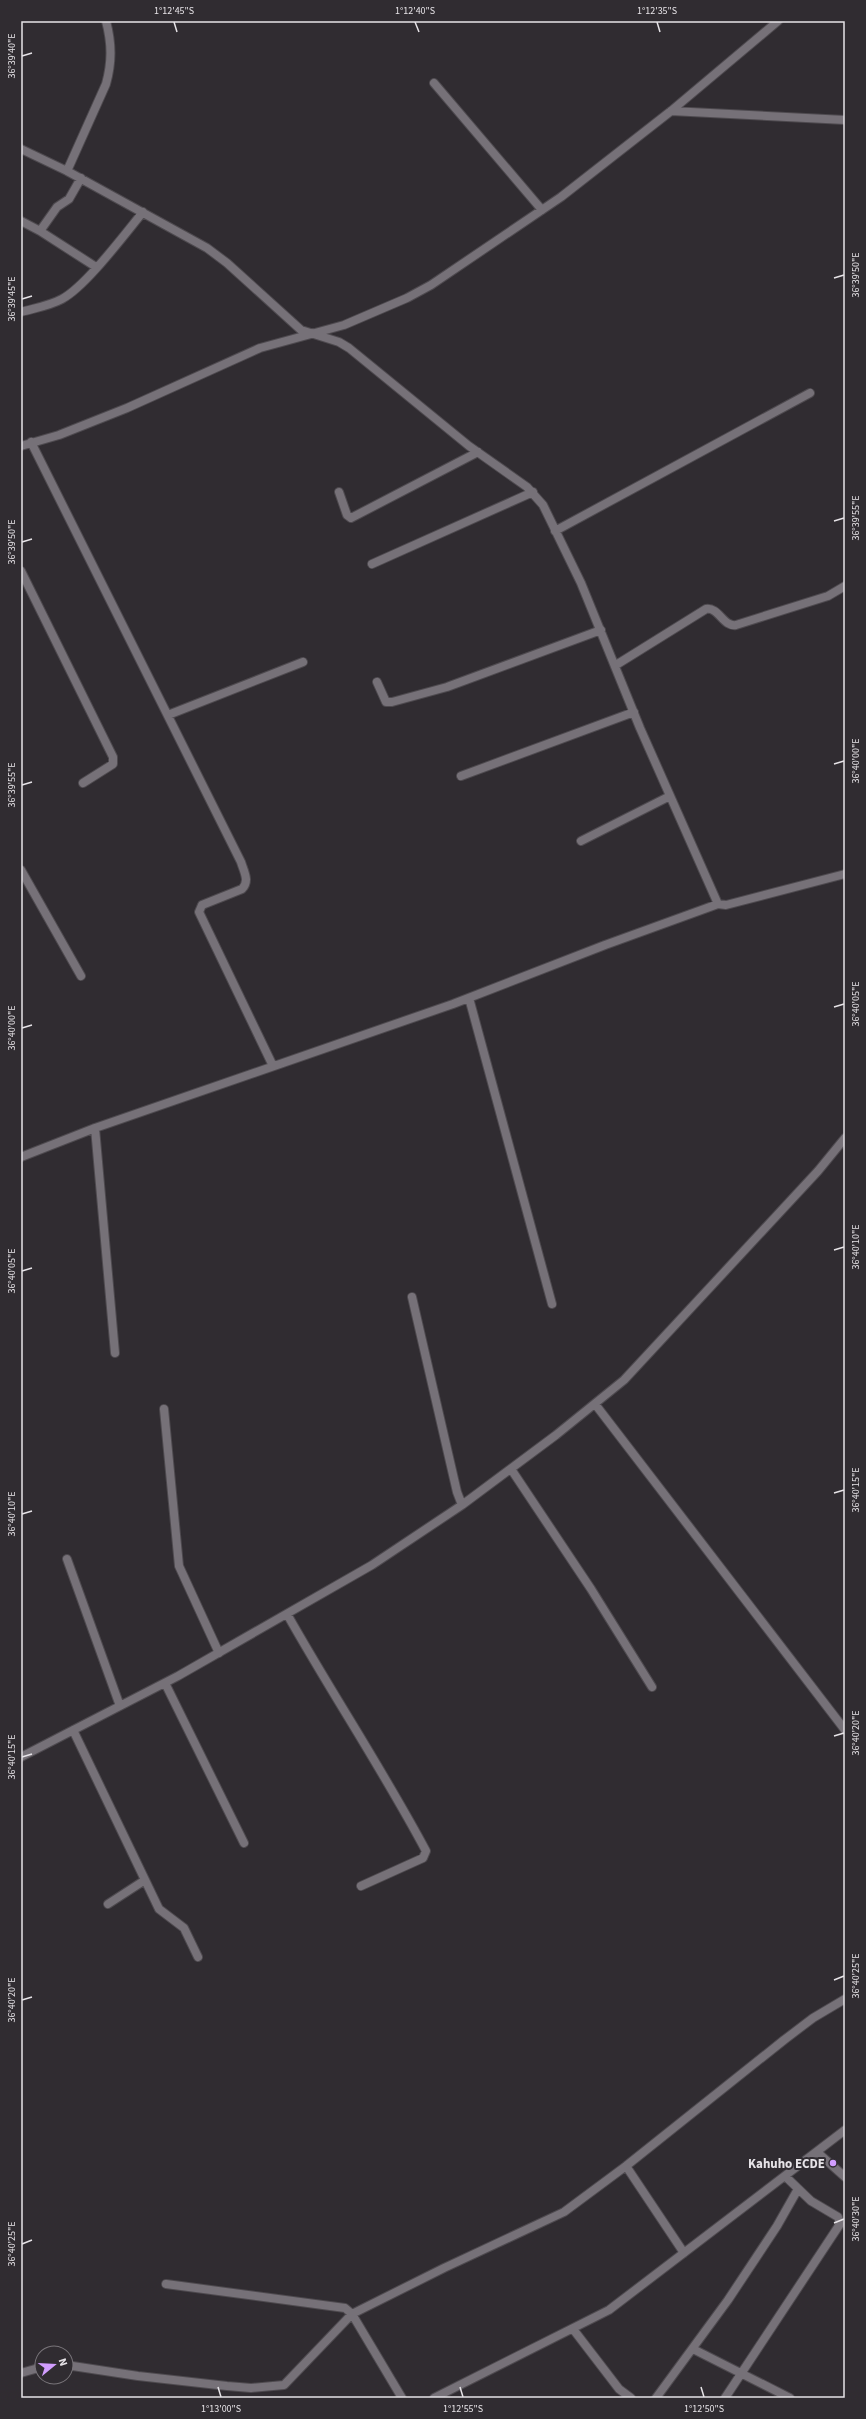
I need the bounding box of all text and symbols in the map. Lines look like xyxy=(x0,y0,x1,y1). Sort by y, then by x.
text: 1°12'45"S xyxy=(154,4,194,18)
text: 1°12'40"S xyxy=(395,4,435,18)
text: 1°12'35"S xyxy=(637,4,677,18)
text: 36°39'40"E xyxy=(5,33,19,79)
text: 36°39'50"E xyxy=(849,252,863,298)
text: 36°39'45"E xyxy=(5,276,19,322)
text: 36°39'55"E xyxy=(849,495,863,541)
text: 36°39'50"E xyxy=(5,519,19,565)
text: 36°40'00"E xyxy=(849,738,863,784)
text: 36°39'55"E xyxy=(5,762,19,808)
text: 36°40'05"E xyxy=(849,981,863,1027)
text: 36°40'00"E xyxy=(5,1005,19,1051)
text: 36°40'10"E xyxy=(849,1224,863,1270)
text: 36°40'05"E xyxy=(5,1248,19,1294)
text: 36°40'15"E xyxy=(849,1467,863,1513)
text: 36°40'10"E xyxy=(5,1491,19,1537)
text: 36°40'20"E xyxy=(849,1710,863,1756)
text: 36°40'15"E xyxy=(5,1734,19,1780)
text: 36°40'25"E xyxy=(849,1953,863,1999)
text: 36°40'20"E xyxy=(5,1977,19,2023)
place label: Kahuho ECDE xyxy=(748,2155,825,2173)
marker: Kahuho ECDE xyxy=(828,2158,838,2168)
text: 36°40'30"E xyxy=(849,2196,863,2242)
text: 36°40'25"E xyxy=(5,2221,19,2267)
north arrow xyxy=(34,2345,74,2385)
text: N xyxy=(55,2356,71,2368)
text: 1°13'00"S xyxy=(201,2402,241,2416)
text: 1°12'55"S xyxy=(443,2402,483,2416)
text: 1°12'50"S xyxy=(684,2402,724,2416)

